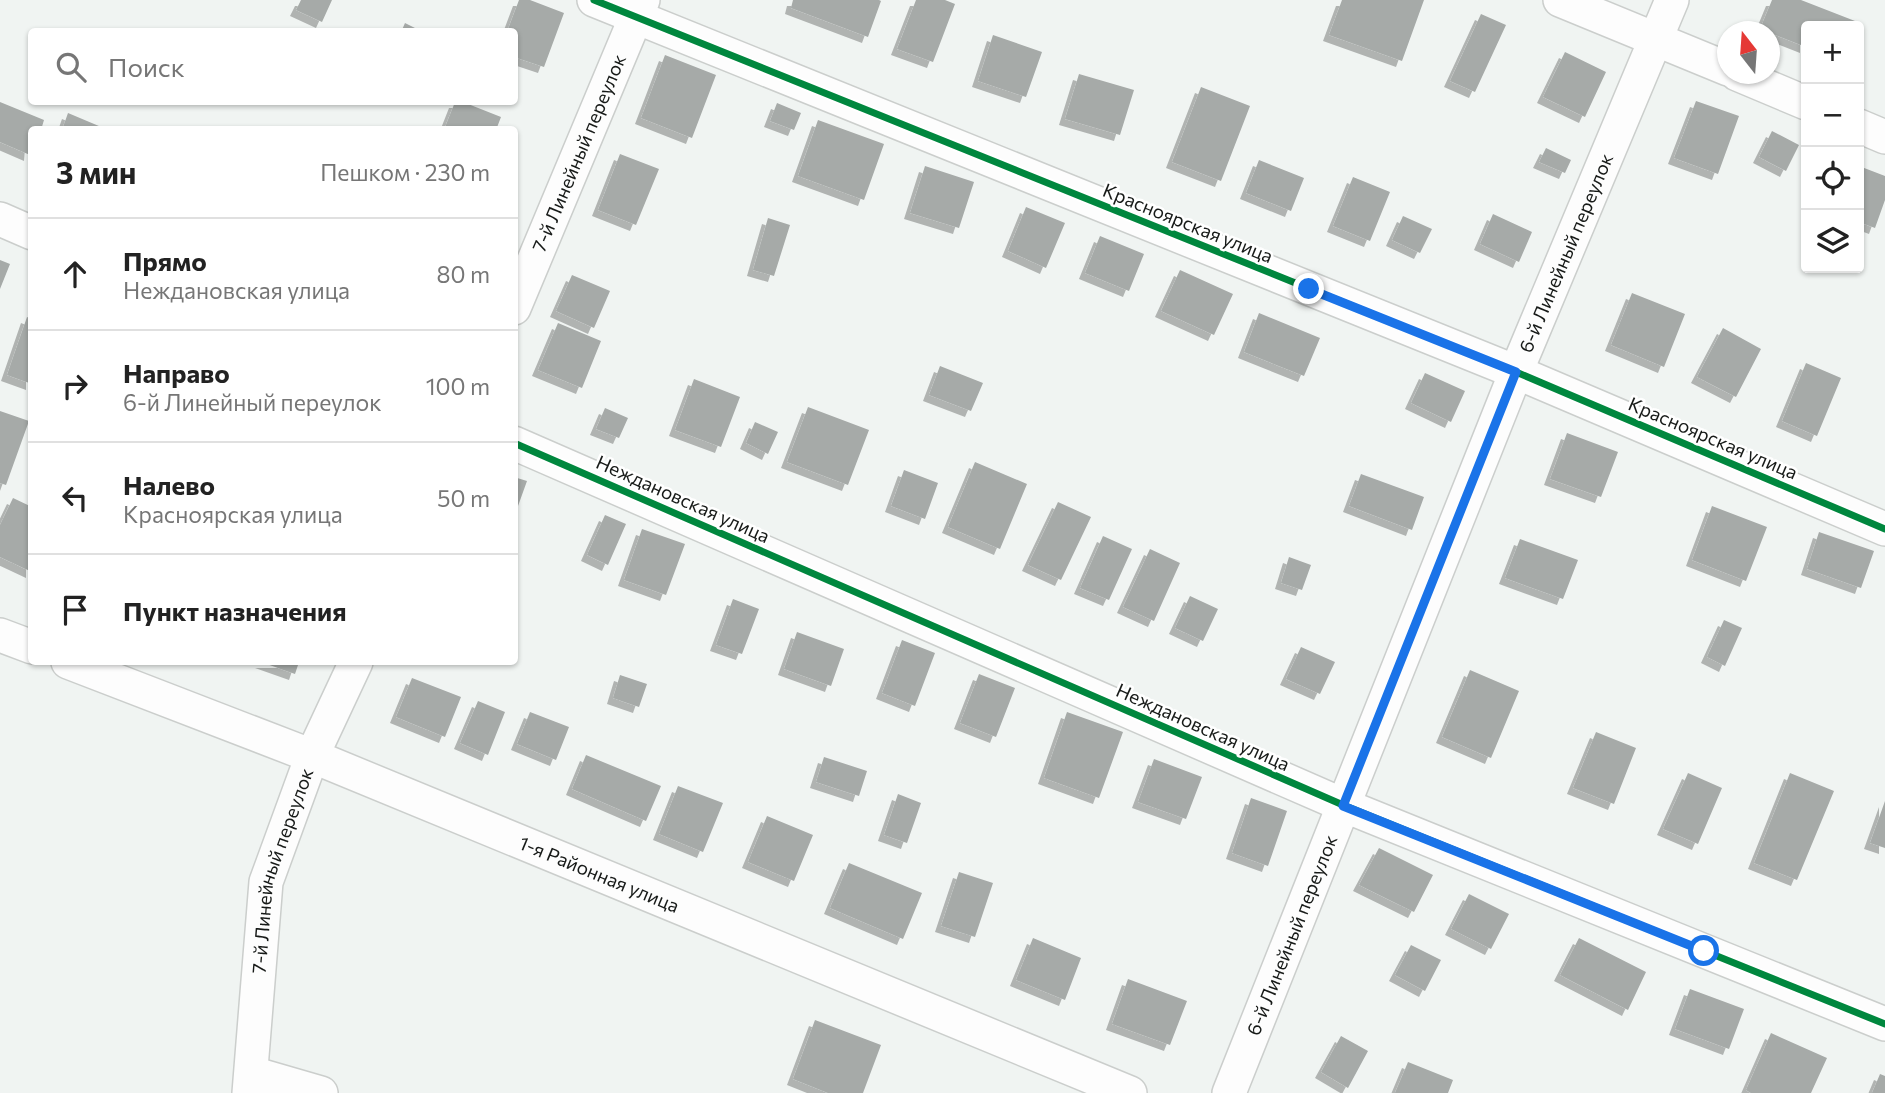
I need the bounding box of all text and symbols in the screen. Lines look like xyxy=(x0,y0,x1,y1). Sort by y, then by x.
north arrow xyxy=(1717,21,1780,84)
map controls xyxy=(1801,21,1864,273)
button: + xyxy=(1801,21,1864,84)
search box xyxy=(28,28,518,105)
icon: search xyxy=(52,48,90,86)
text: Поиск xyxy=(108,51,185,82)
street label: 7-й Линейный переулок xyxy=(527,51,630,255)
button: − xyxy=(1801,84,1864,147)
button: locate xyxy=(1801,147,1864,210)
street label: 6-й Линейный переулок xyxy=(1513,150,1617,356)
text: 3 мин xyxy=(56,153,136,190)
text: Пешком · 230 m xyxy=(320,158,490,186)
street label: Красноярская улица xyxy=(1100,178,1277,267)
button: layers xyxy=(1801,210,1864,273)
text: Прямо xyxy=(123,245,207,276)
icon: ahead xyxy=(56,255,94,293)
text: 80 m xyxy=(437,260,490,288)
route end xyxy=(1293,273,1324,304)
text: Неждановская улица xyxy=(123,276,350,304)
text: Направо xyxy=(123,357,230,388)
icon: right xyxy=(56,367,94,405)
text: 100 m xyxy=(426,372,490,400)
text: 6-й Линейный переулок xyxy=(123,388,382,416)
street label: Красноярская улица xyxy=(1625,392,1801,484)
street label: Неждановская улица xyxy=(593,450,774,547)
text: Налево xyxy=(123,469,215,500)
icon: left xyxy=(56,479,94,517)
text: 50 m xyxy=(437,484,490,512)
text: Красноярская улица xyxy=(123,500,343,528)
icon: arrive xyxy=(56,591,94,629)
text: Пункт назначения xyxy=(123,595,347,626)
street label: Неждановская улица xyxy=(1113,678,1294,775)
street label: 7-й Линейный переулок xyxy=(247,765,318,974)
street label: 1-я Районная улица xyxy=(516,831,683,917)
street label: 6-й Линейный переулок xyxy=(1241,831,1342,1038)
route start xyxy=(1688,935,1719,966)

